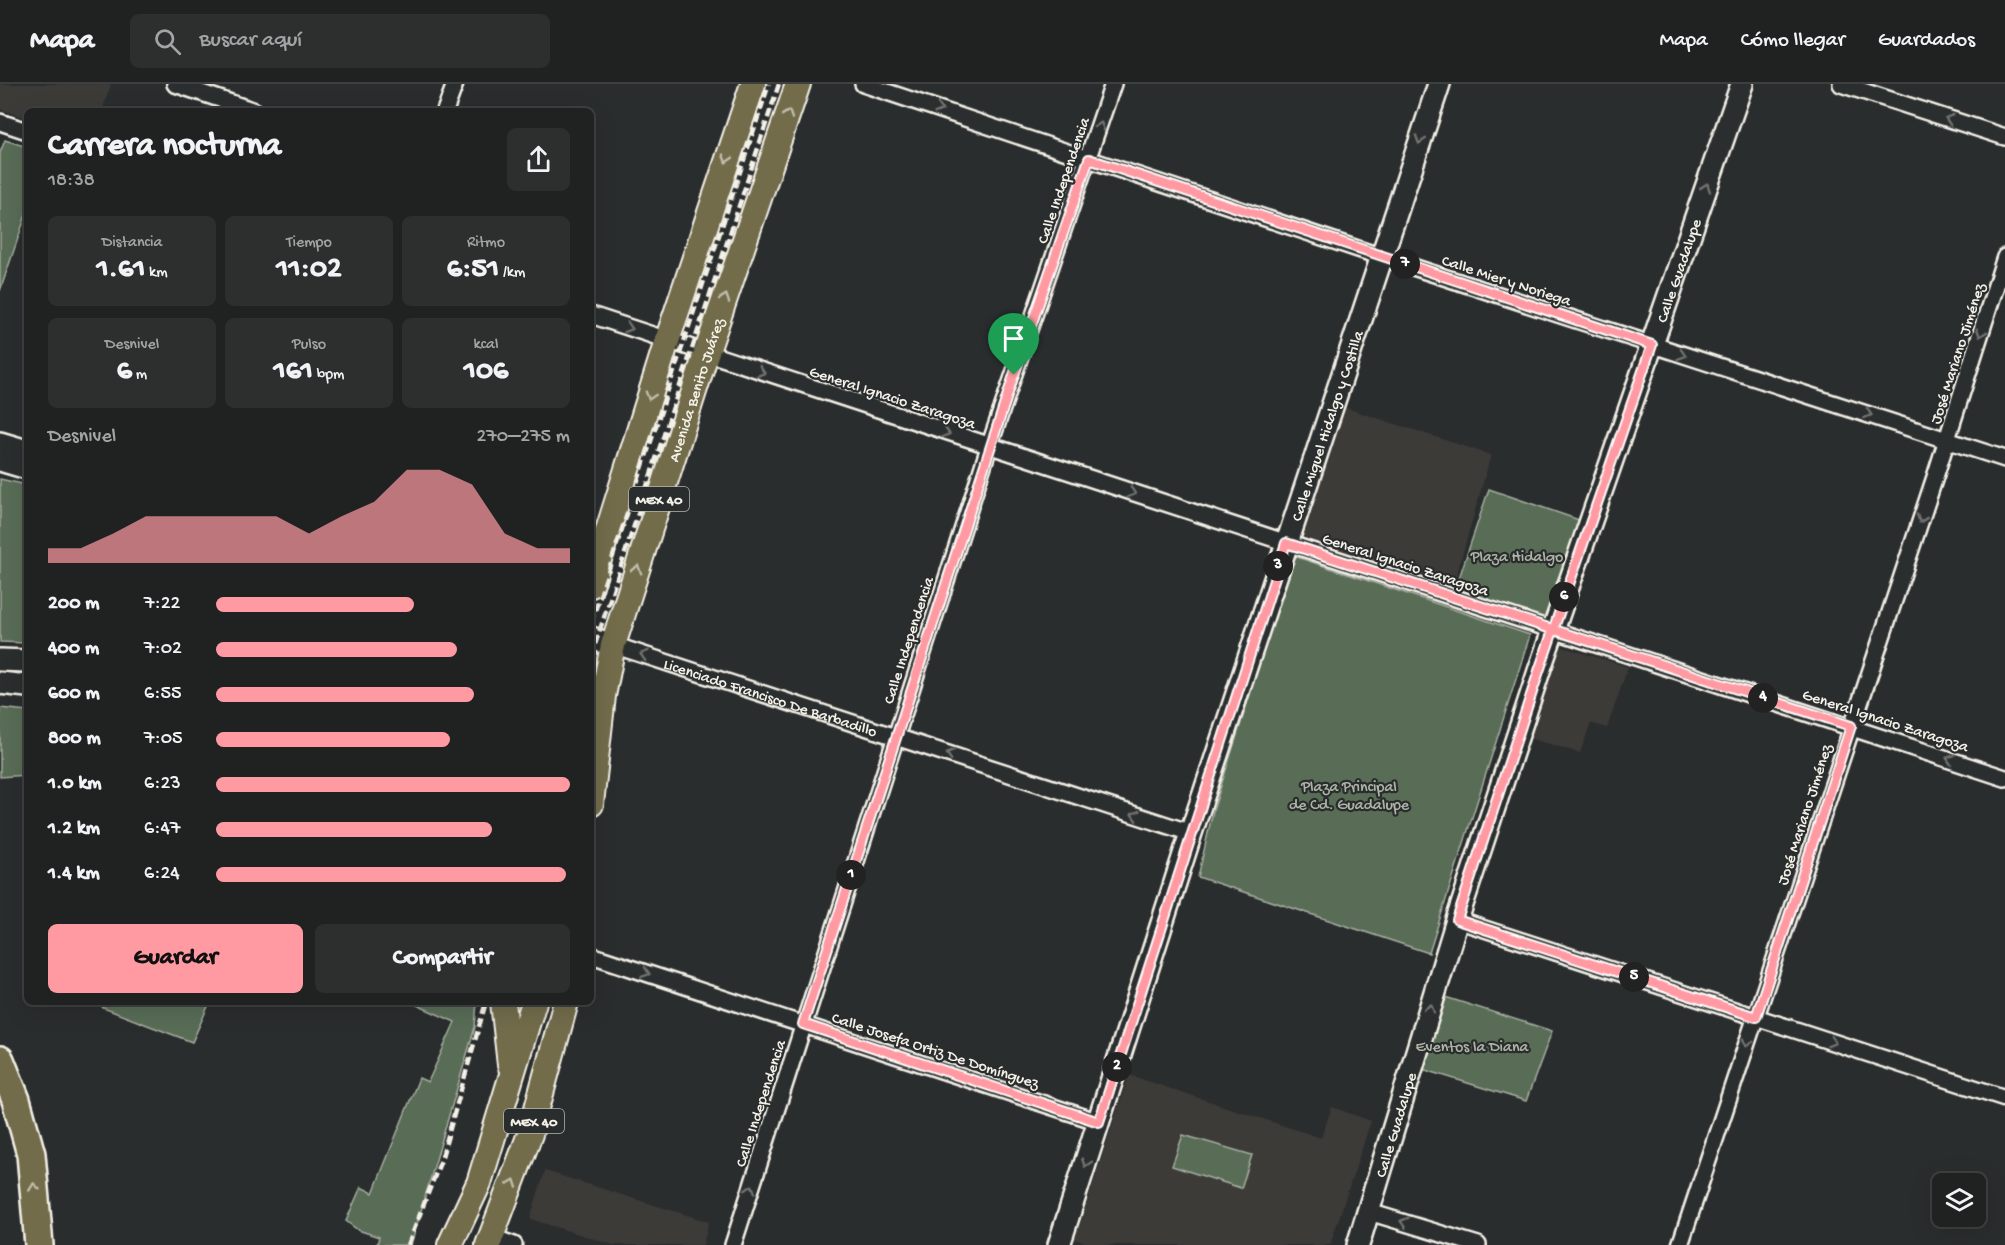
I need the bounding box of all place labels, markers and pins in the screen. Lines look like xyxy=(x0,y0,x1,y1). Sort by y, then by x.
pin: 7 xyxy=(1390,249,1420,279)
pin xyxy=(988,313,1039,375)
pin: 3 xyxy=(1263,551,1293,581)
pin: 6 xyxy=(1549,582,1579,612)
pin: 4 xyxy=(1748,683,1778,713)
pin: 1 xyxy=(836,860,866,890)
pin: 5 xyxy=(1619,962,1649,992)
pin: 2 xyxy=(1102,1052,1132,1082)

